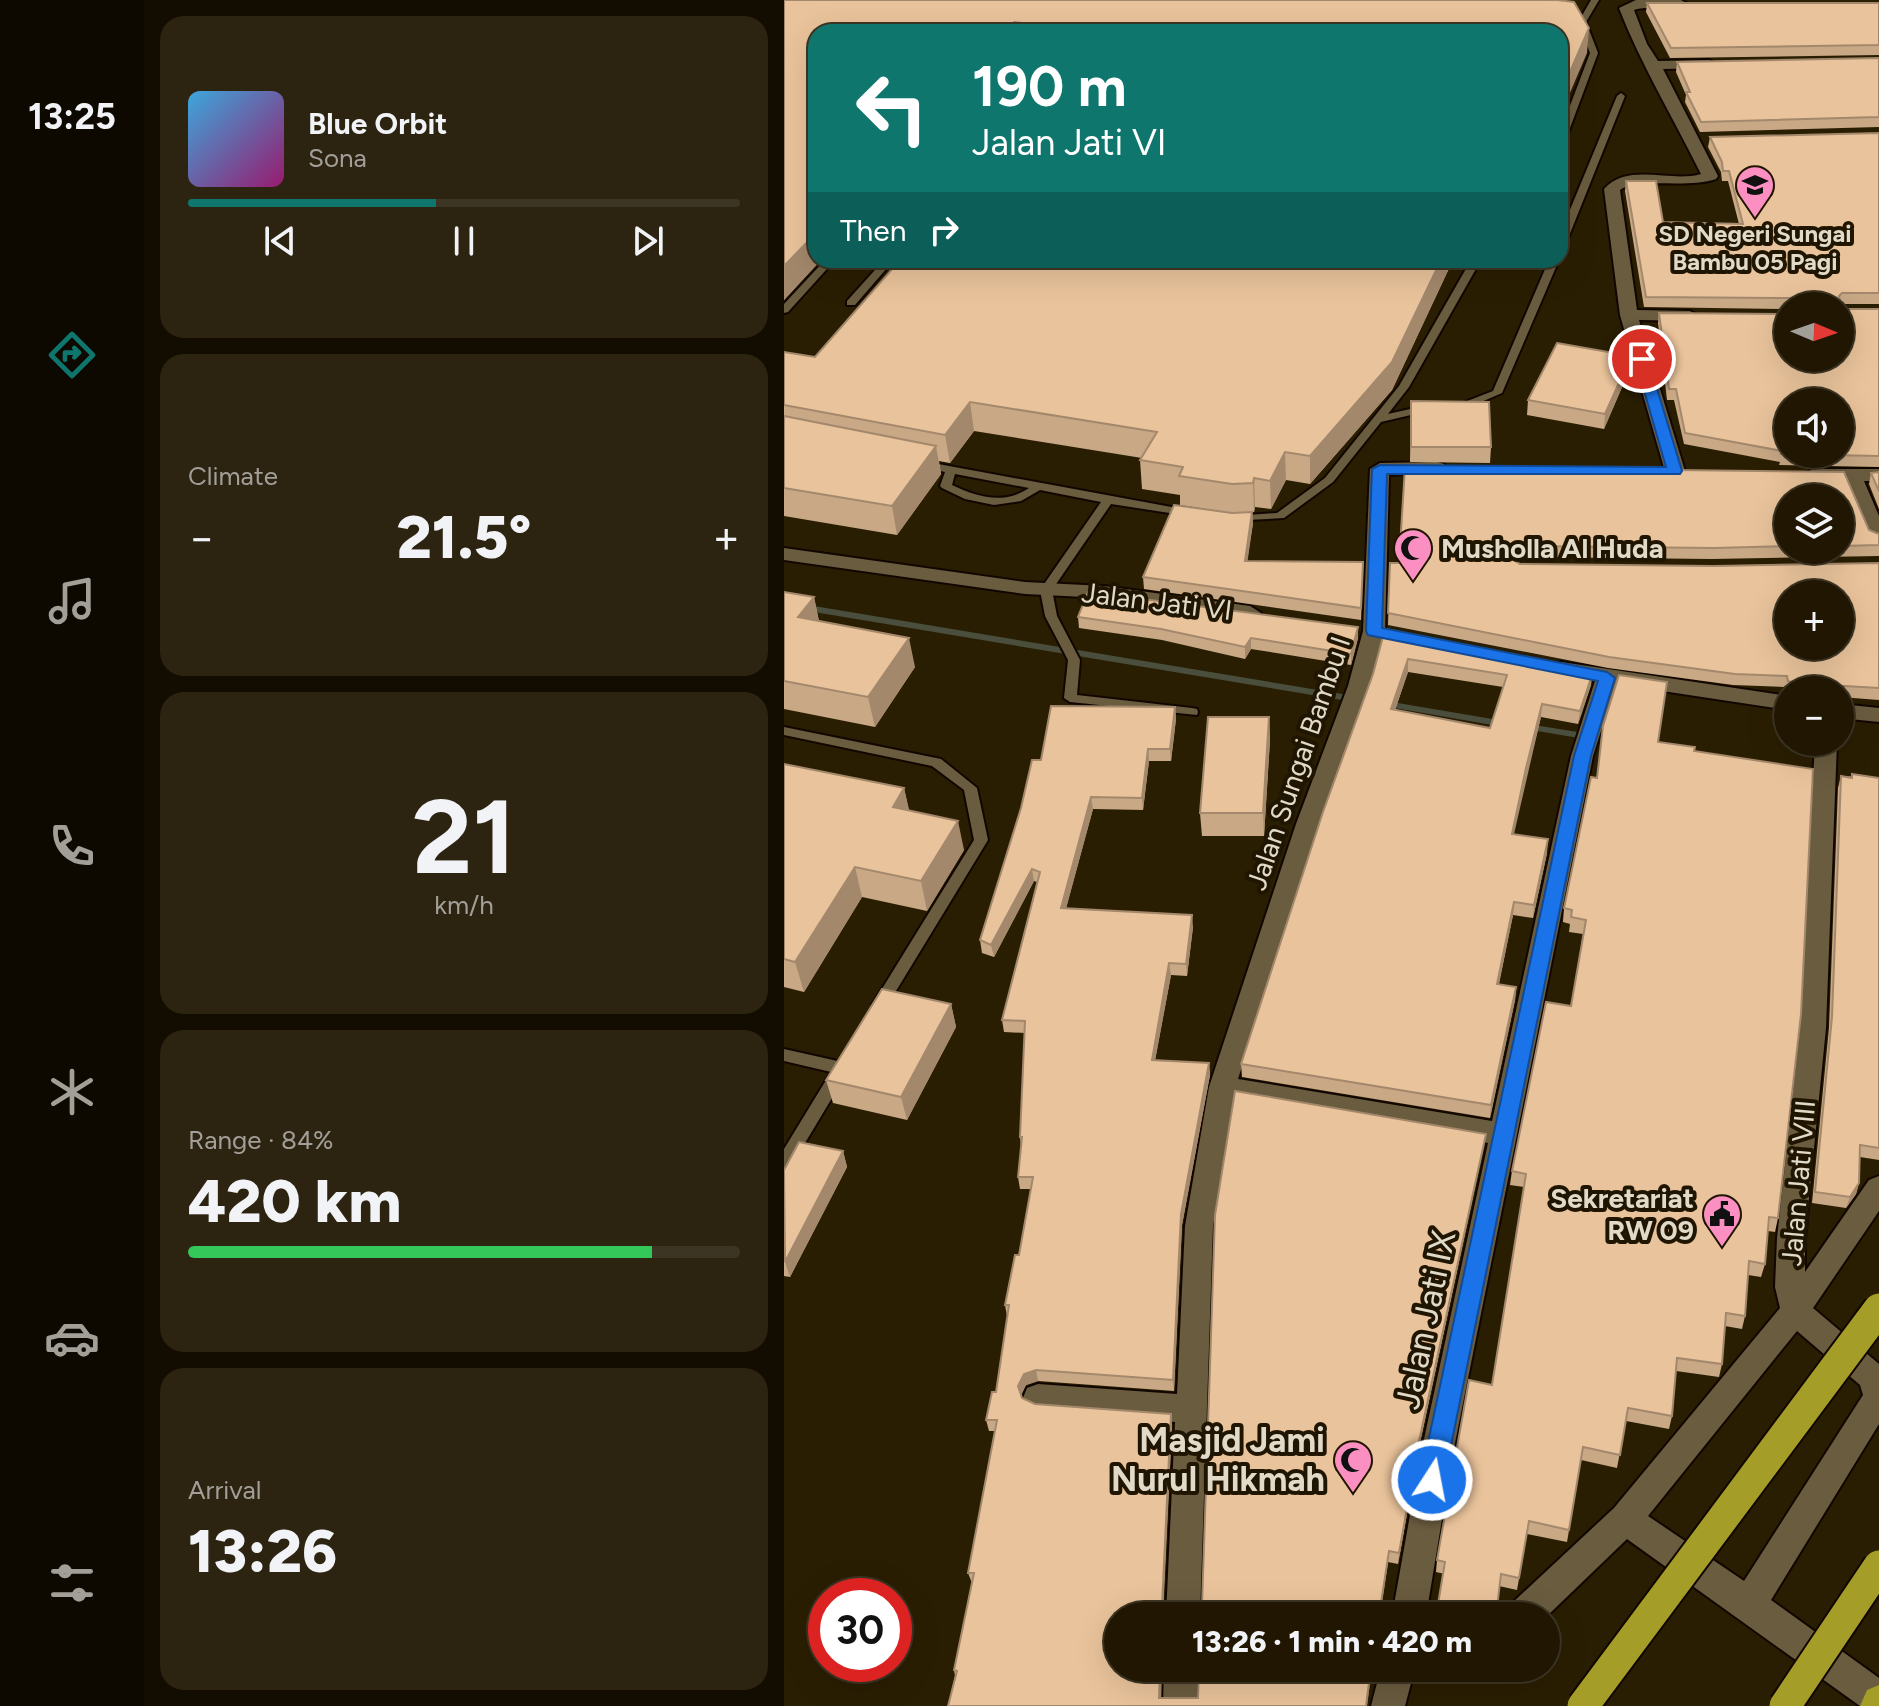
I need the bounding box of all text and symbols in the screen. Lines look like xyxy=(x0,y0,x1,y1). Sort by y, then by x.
text: 190 m xyxy=(972,53,1127,120)
icon: left xyxy=(840,56,944,160)
text: 13:25 xyxy=(28,95,116,138)
text: Blue Orbit xyxy=(308,105,447,142)
text: Jalan Jati VI xyxy=(972,121,1167,164)
text: Sona xyxy=(308,142,367,174)
school or university icon: SD Negeri Sungai Bambu 05 Pagi xyxy=(1734,164,1776,219)
icon: right xyxy=(922,208,966,252)
text: Then xyxy=(840,212,906,249)
icon: previous xyxy=(258,219,302,263)
icon: pause xyxy=(442,219,486,263)
icon: next xyxy=(626,219,670,263)
place label: SD Negeri Sungai Bambu 05 Pagi xyxy=(1658,219,1852,276)
north arrow xyxy=(1774,292,1854,372)
map controls xyxy=(1774,292,1854,756)
pin xyxy=(1608,325,1676,393)
icon: directions xyxy=(44,327,100,383)
icon: arrive xyxy=(1620,337,1664,381)
button: sound xyxy=(1774,388,1854,468)
text: Climate xyxy=(188,460,278,492)
button: layers xyxy=(1774,484,1854,564)
text: 21.5° xyxy=(397,501,531,573)
text: − xyxy=(188,511,215,564)
text: + xyxy=(713,511,740,564)
mosque icon: Musholla Al Huda xyxy=(1392,527,1434,582)
place label: Musholla Al Huda xyxy=(1441,531,1664,565)
icon: music xyxy=(44,573,100,629)
street label: Jalan Jati VI xyxy=(1080,575,1234,627)
button: + xyxy=(1774,580,1854,660)
street label: Jalan Sungai Bambu I xyxy=(1239,632,1357,894)
button: − xyxy=(1774,676,1854,756)
text: 21 xyxy=(412,774,516,899)
icon: phone xyxy=(44,818,100,874)
text: km/h xyxy=(434,889,494,921)
icon: climate xyxy=(44,1064,100,1120)
street label: Jalan Jati VIII xyxy=(1774,1099,1822,1267)
text: Range · 84% xyxy=(188,1124,334,1156)
text: 420 km xyxy=(188,1165,401,1237)
place label: Sekretariat RW 09 xyxy=(1550,1181,1694,1247)
public building icon: Sekretariat RW 09 xyxy=(1701,1193,1743,1248)
street label: Jalan Jati IX xyxy=(1387,1227,1464,1413)
icon: car xyxy=(44,1310,100,1366)
place label: Masjid Jami Nurul Hikmah xyxy=(1111,1420,1325,1500)
position arrow xyxy=(1390,1438,1474,1522)
mosque icon: Masjid Jami Nurul Hikmah xyxy=(1332,1439,1374,1494)
text: Arrival xyxy=(188,1474,261,1506)
text: 13:26 xyxy=(188,1515,337,1587)
icon: filters xyxy=(44,1555,100,1611)
speed limit sign: 30 xyxy=(808,1578,912,1682)
text: 13:26 · 1 min · 420 m xyxy=(1192,1623,1472,1660)

